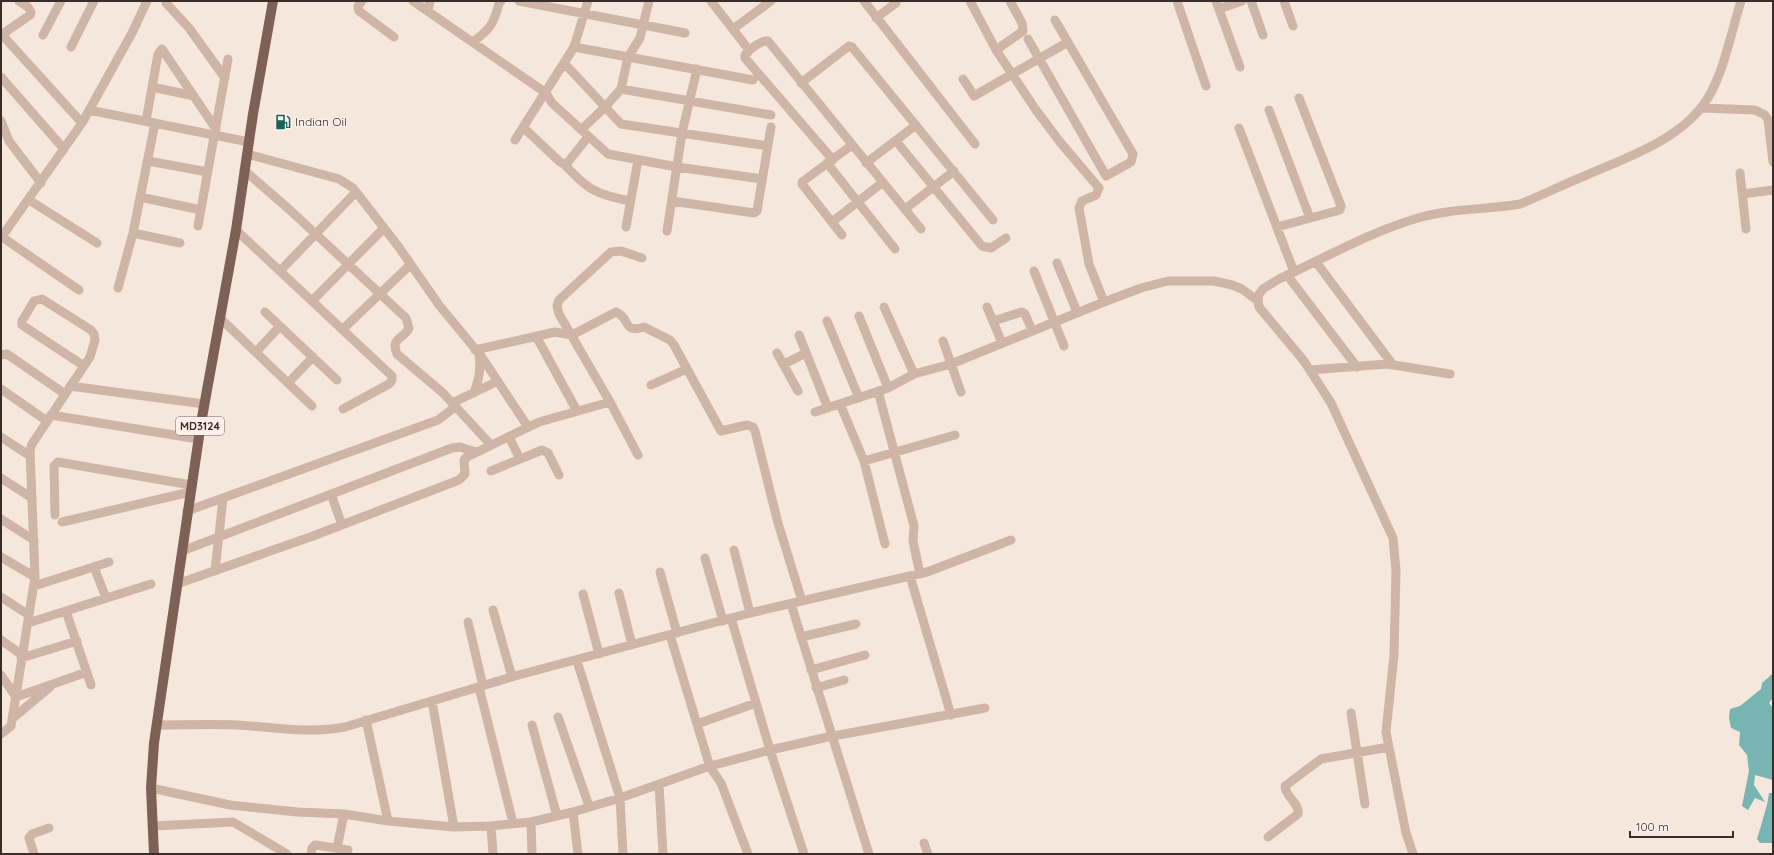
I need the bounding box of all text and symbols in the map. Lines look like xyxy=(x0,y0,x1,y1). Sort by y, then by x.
fuel station icon: Indian Oil xyxy=(274,113,292,131)
place label: Indian Oil xyxy=(295,114,347,129)
road number: MD3124 xyxy=(176,417,224,435)
scale bar xyxy=(1630,813,1733,839)
text: 100 m xyxy=(1636,819,1669,834)

